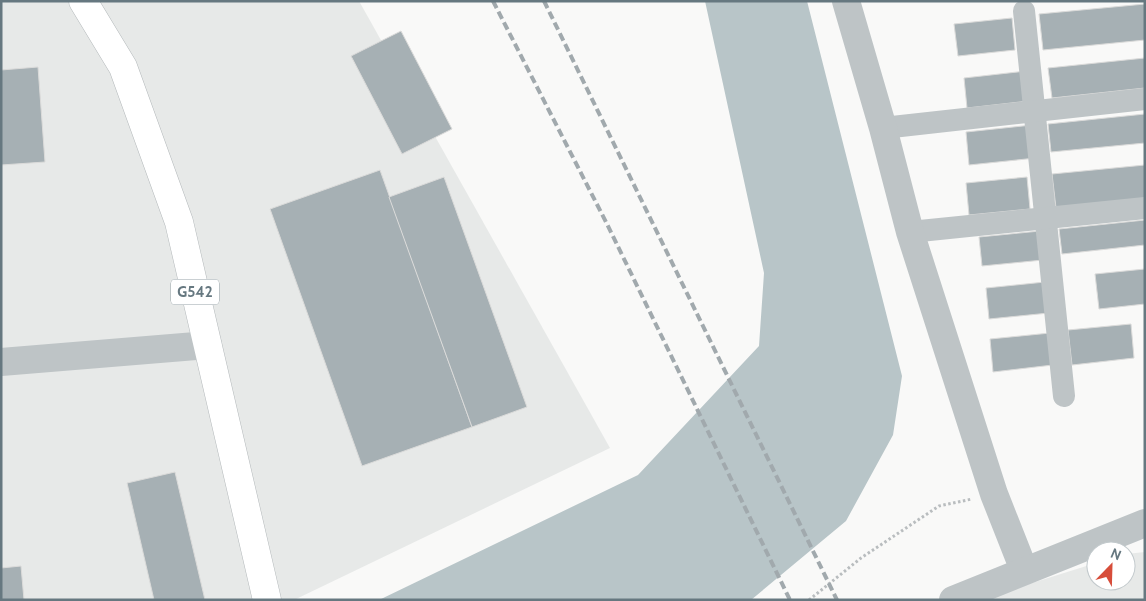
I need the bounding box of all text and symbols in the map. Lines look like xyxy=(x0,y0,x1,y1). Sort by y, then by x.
road number: G542 xyxy=(171,280,219,304)
north arrow xyxy=(1086,541,1136,591)
text: N xyxy=(1108,544,1124,564)

